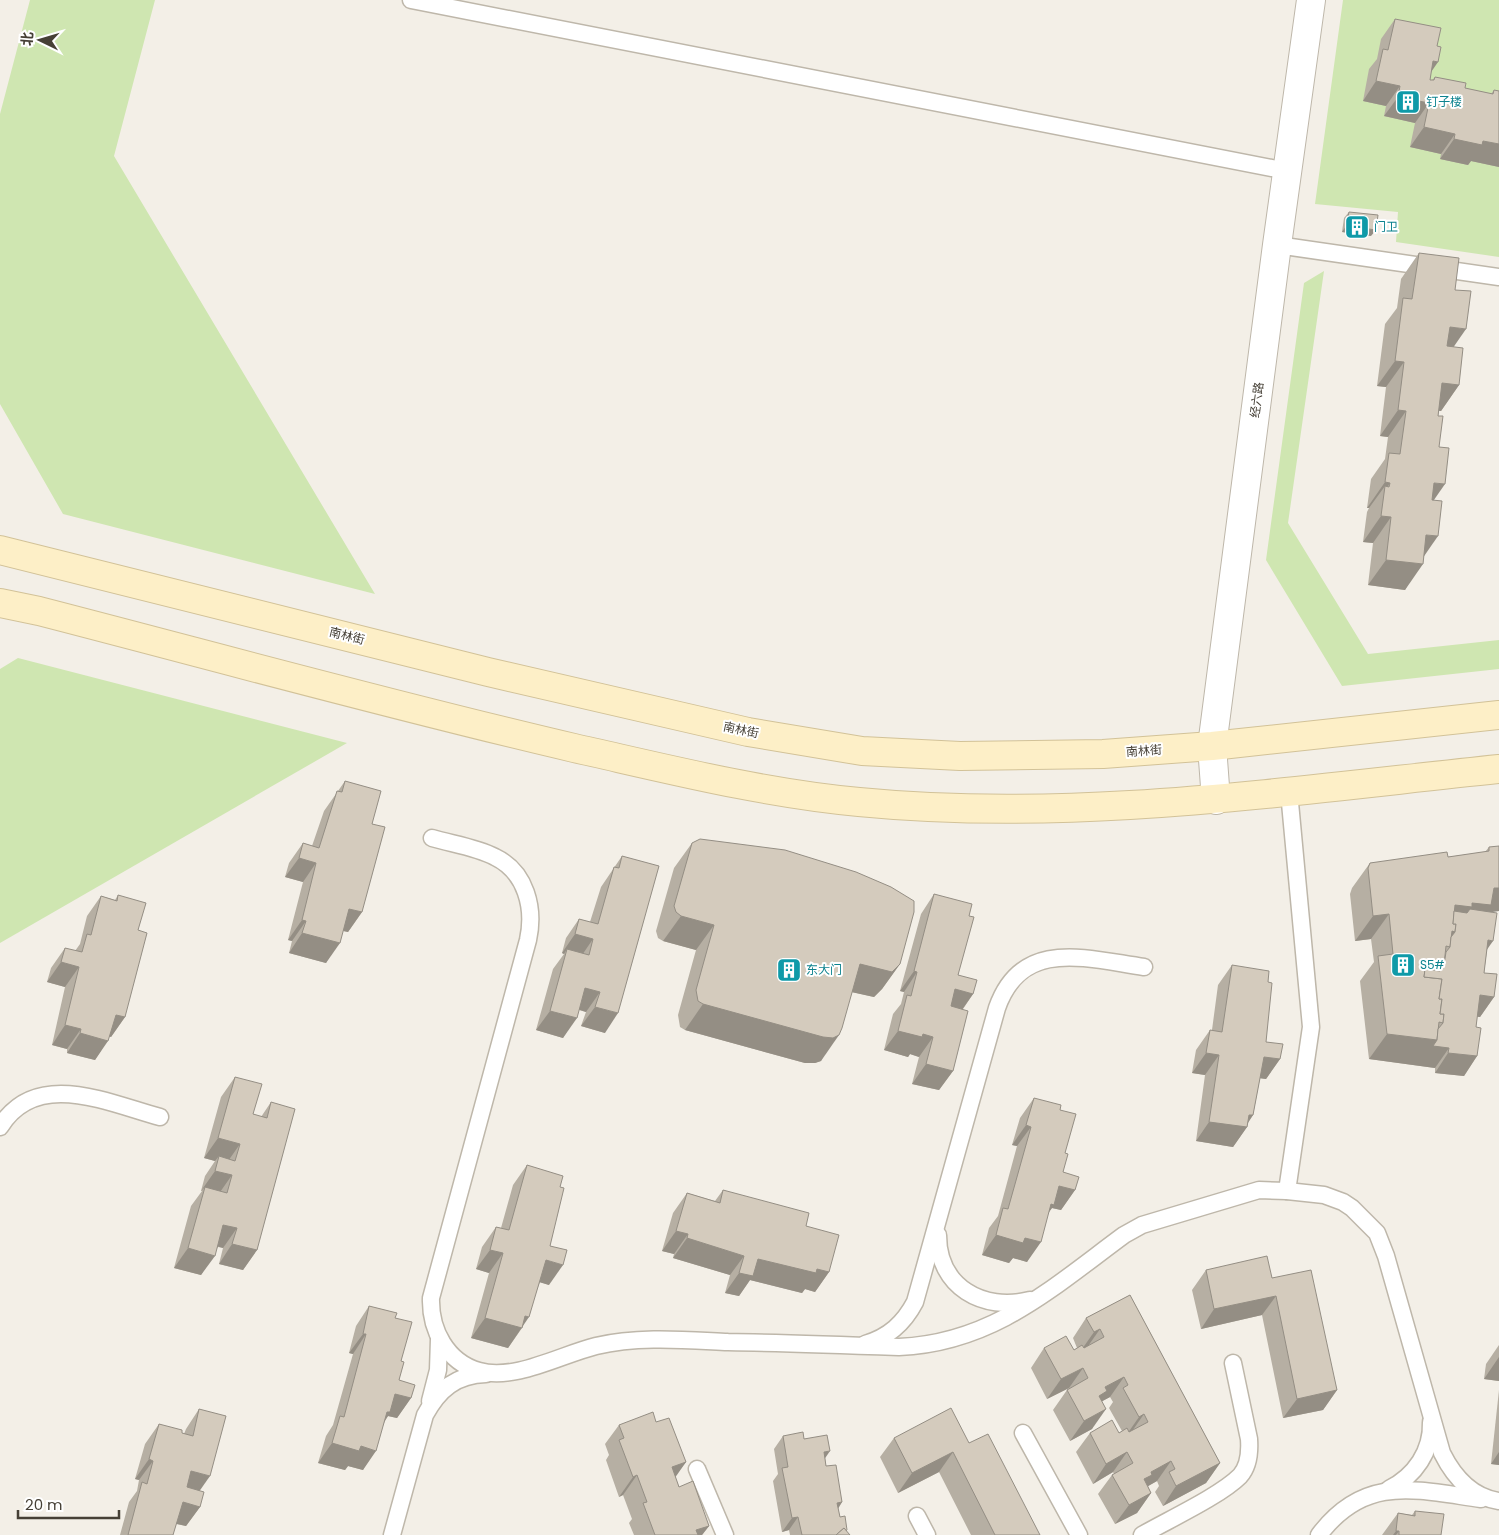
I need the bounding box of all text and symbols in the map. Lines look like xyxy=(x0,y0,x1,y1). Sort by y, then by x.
north arrow xyxy=(15,15,65,65)
text: 北 xyxy=(16,31,38,47)
building icon: 钉子楼 xyxy=(1395,89,1421,115)
place label: 钉子楼 xyxy=(1426,93,1462,110)
building icon: 门卫 xyxy=(1344,214,1370,240)
place label: 门卫 xyxy=(1374,218,1398,235)
street label: 经六路 xyxy=(1246,381,1267,419)
street label: 南林街 xyxy=(328,623,367,648)
street label: 南林街 xyxy=(722,717,760,742)
street label: 南林街 xyxy=(1125,741,1163,760)
building icon: S5# xyxy=(1390,952,1416,978)
place label: S5# xyxy=(1420,956,1445,973)
building icon: 东大门 xyxy=(776,957,802,983)
place label: 东大门 xyxy=(806,961,842,978)
scale bar xyxy=(18,1488,119,1520)
text: 20 m xyxy=(25,1494,63,1515)

